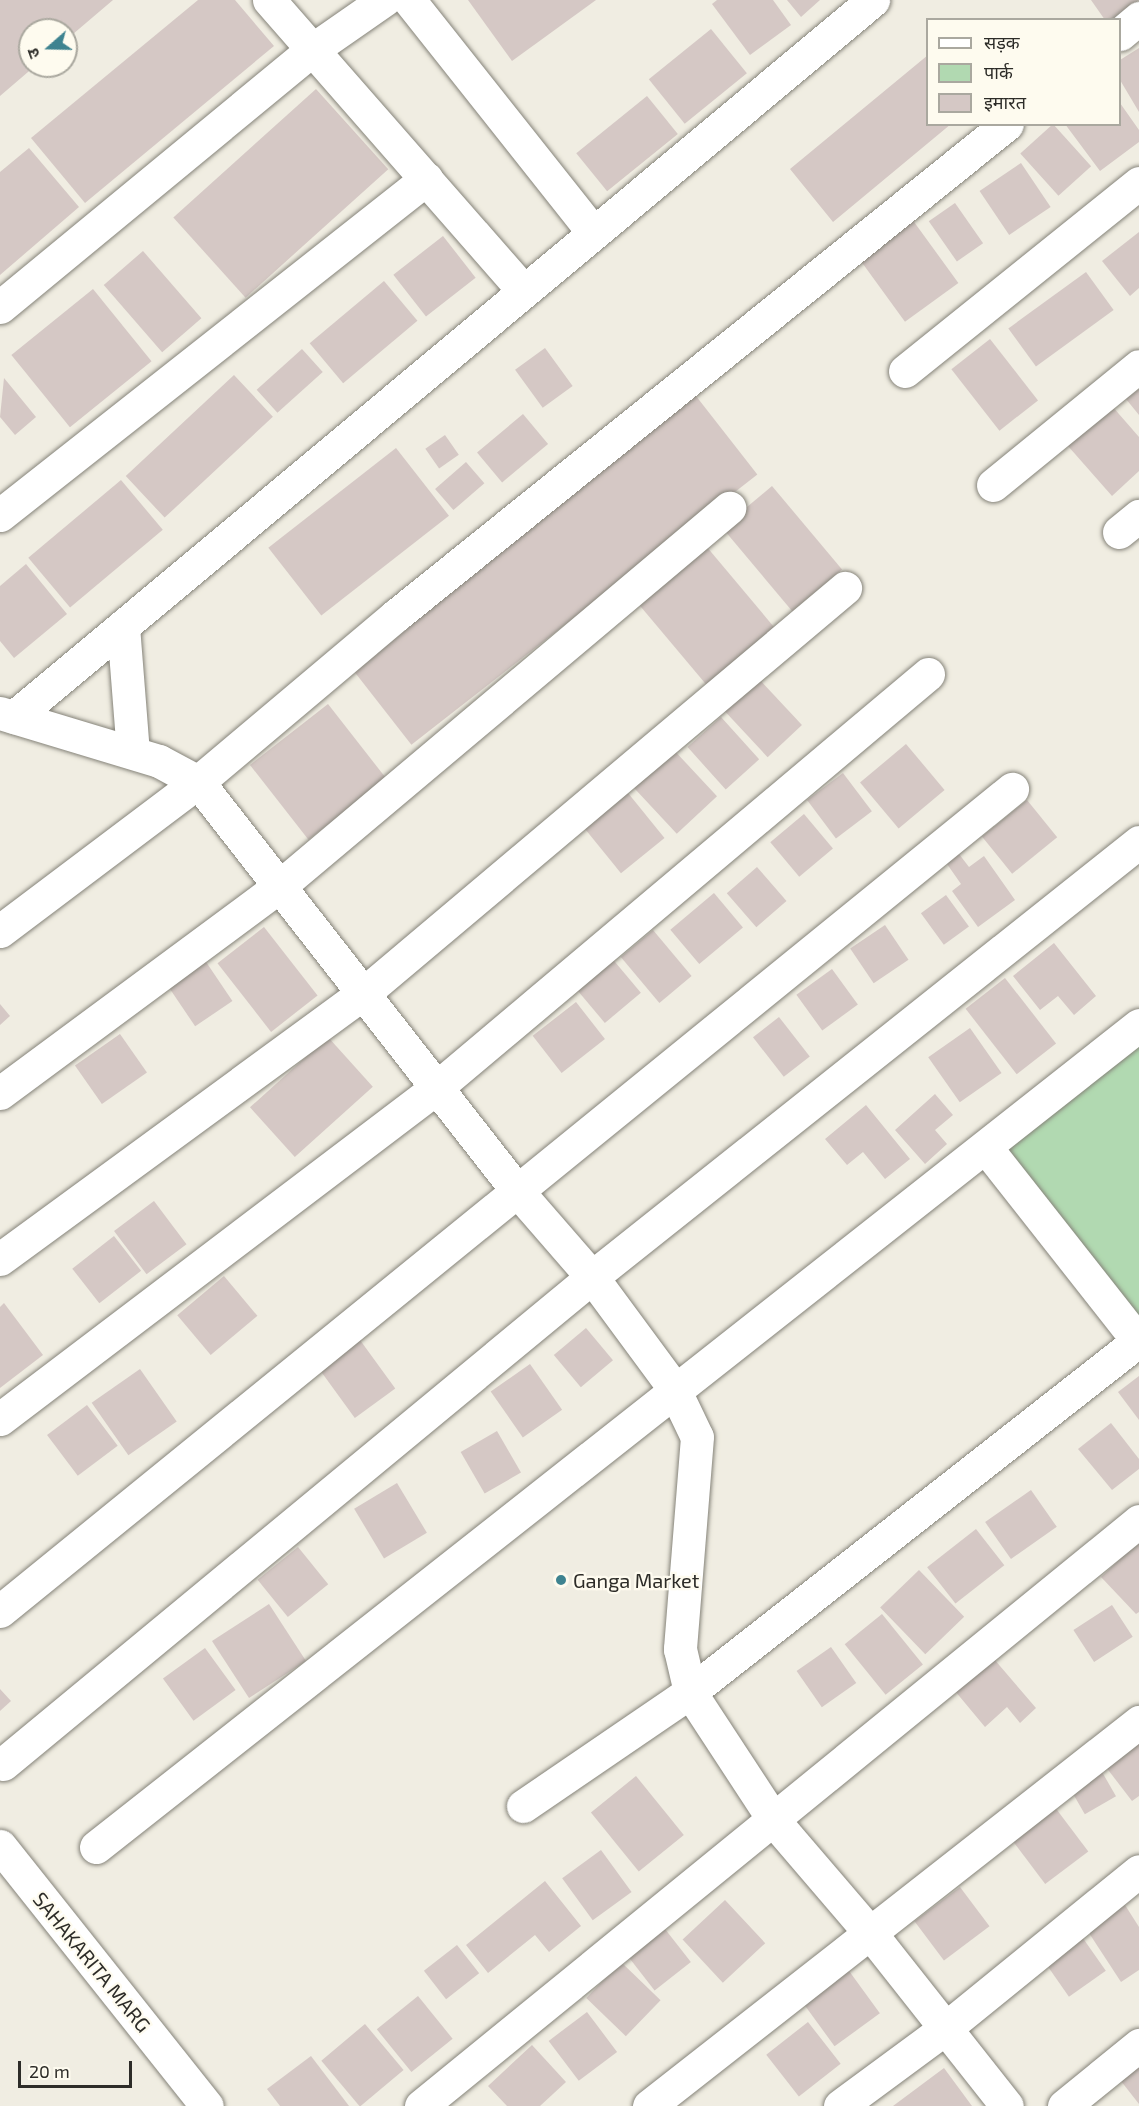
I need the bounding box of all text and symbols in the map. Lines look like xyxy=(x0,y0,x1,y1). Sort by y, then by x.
north arrow xyxy=(18,18,78,78)
legend xyxy=(926,18,1121,126)
text: सड़क xyxy=(984,31,1020,53)
text: उ xyxy=(22,46,43,61)
text: पार्क xyxy=(984,61,1013,83)
text: इमारत xyxy=(984,91,1026,113)
place label: Ganga Market xyxy=(573,1568,699,1592)
marker: Ganga Market xyxy=(554,1573,568,1587)
street label: SAHAKARITA MARG xyxy=(28,1887,156,2037)
scale bar xyxy=(21,2049,135,2087)
text: 20 m xyxy=(29,2060,70,2082)

